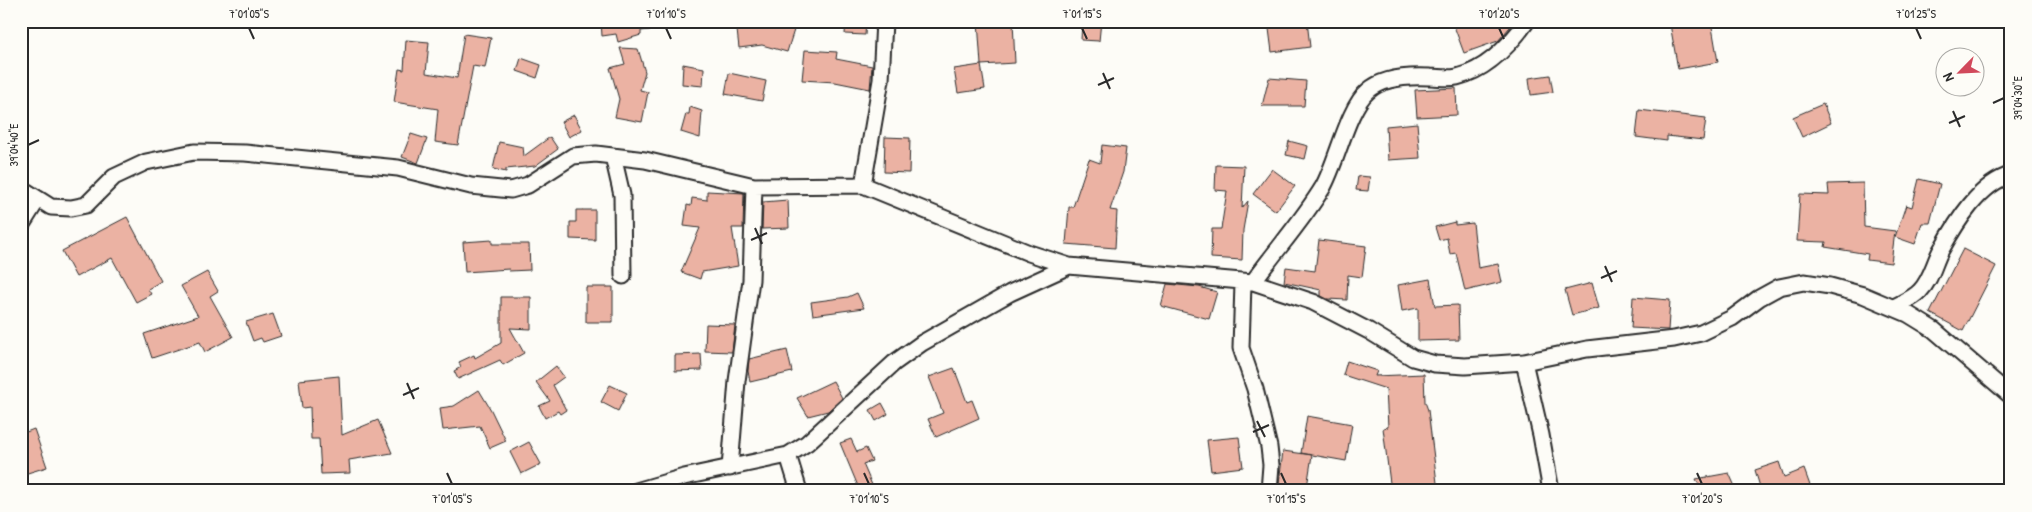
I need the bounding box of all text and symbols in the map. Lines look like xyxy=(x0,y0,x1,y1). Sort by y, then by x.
text: 7°01'05"S xyxy=(229,5,269,22)
text: 7°01'10"S xyxy=(646,5,686,22)
text: 7°01'15"S xyxy=(1062,5,1102,22)
text: 7°01'20"S xyxy=(1479,5,1520,22)
text: 7°01'25"S xyxy=(1896,5,1937,22)
north arrow xyxy=(1934,48,1984,98)
text: N xyxy=(1937,70,1958,85)
text: 39°04'30"E xyxy=(2009,75,2026,120)
text: 39°04'40"E xyxy=(5,123,22,167)
text: 7°01'05"S xyxy=(432,490,472,507)
text: 7°01'10"S xyxy=(849,490,889,507)
text: 7°01'15"S xyxy=(1266,490,1306,507)
text: 7°01'20"S xyxy=(1682,490,1723,507)

